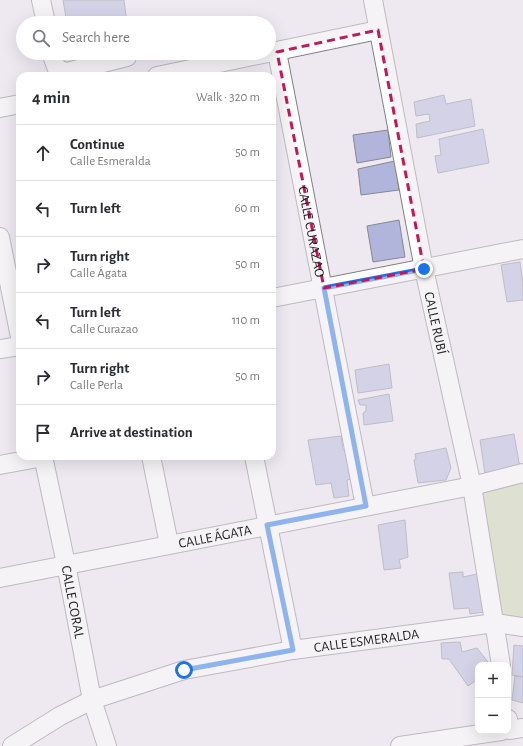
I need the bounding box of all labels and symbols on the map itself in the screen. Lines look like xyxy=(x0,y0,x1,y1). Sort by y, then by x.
street label: CALLE CURAZAO xyxy=(295,185,327,279)
route end xyxy=(415,260,433,278)
street label: CALLE RUBÍ xyxy=(421,291,452,356)
street label: CALLE ÁGATA xyxy=(178,523,253,551)
street label: CALLE CORAL xyxy=(58,564,86,640)
street label: CALLE ESMERALDA xyxy=(313,627,420,655)
route start xyxy=(175,661,193,679)

